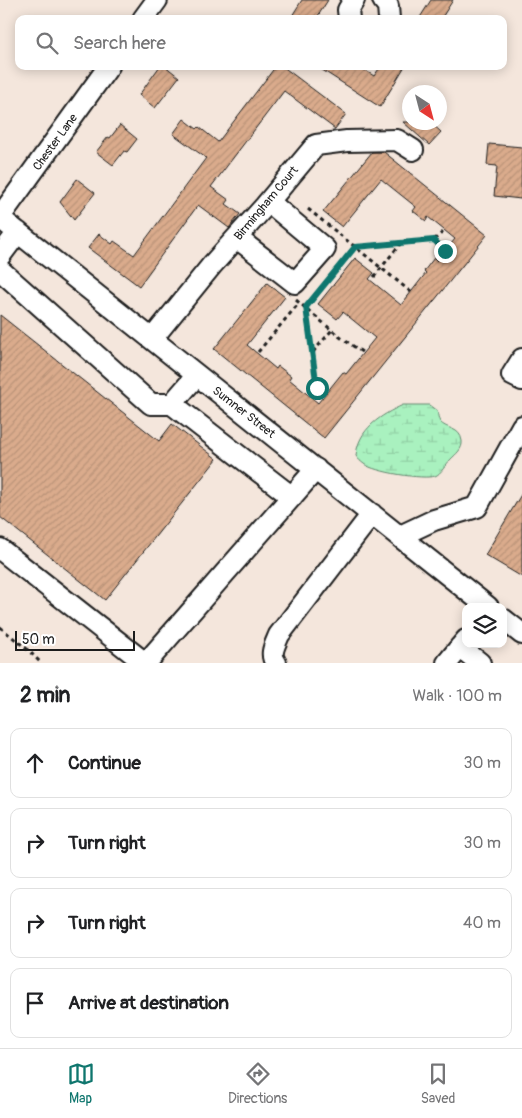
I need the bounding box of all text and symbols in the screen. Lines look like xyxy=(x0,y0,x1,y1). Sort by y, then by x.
search box xyxy=(15,15,507,70)
icon: search xyxy=(33,29,61,57)
text: Search here xyxy=(73,31,166,55)
north arrow xyxy=(402,85,447,130)
street label: Chester Lane xyxy=(30,111,81,174)
street label: Birmingham Court xyxy=(231,163,302,244)
route end xyxy=(434,240,457,263)
route start xyxy=(306,377,329,400)
street label: Sumner Street xyxy=(209,383,278,442)
map controls xyxy=(462,603,507,648)
button: layers xyxy=(462,603,507,648)
scale bar xyxy=(15,628,135,651)
text: 50 m xyxy=(22,631,55,648)
text: 2 min xyxy=(20,682,70,709)
text: Walk · 100 m xyxy=(413,686,502,706)
icon: ahead xyxy=(21,749,49,777)
text: Continue xyxy=(68,751,141,775)
text: 30 m xyxy=(463,753,501,773)
icon: right xyxy=(21,829,49,857)
text: Turn right xyxy=(68,831,146,855)
text: 30 m xyxy=(463,833,501,853)
icon: right xyxy=(21,909,49,937)
text: Turn right xyxy=(68,911,146,935)
text: 40 m xyxy=(463,913,501,933)
icon: arrive xyxy=(21,989,49,1017)
text: Arrive at destination xyxy=(68,991,229,1015)
tab: Map xyxy=(67,1060,95,1107)
tab: Directions xyxy=(228,1060,287,1107)
tab: Saved xyxy=(421,1060,455,1107)

